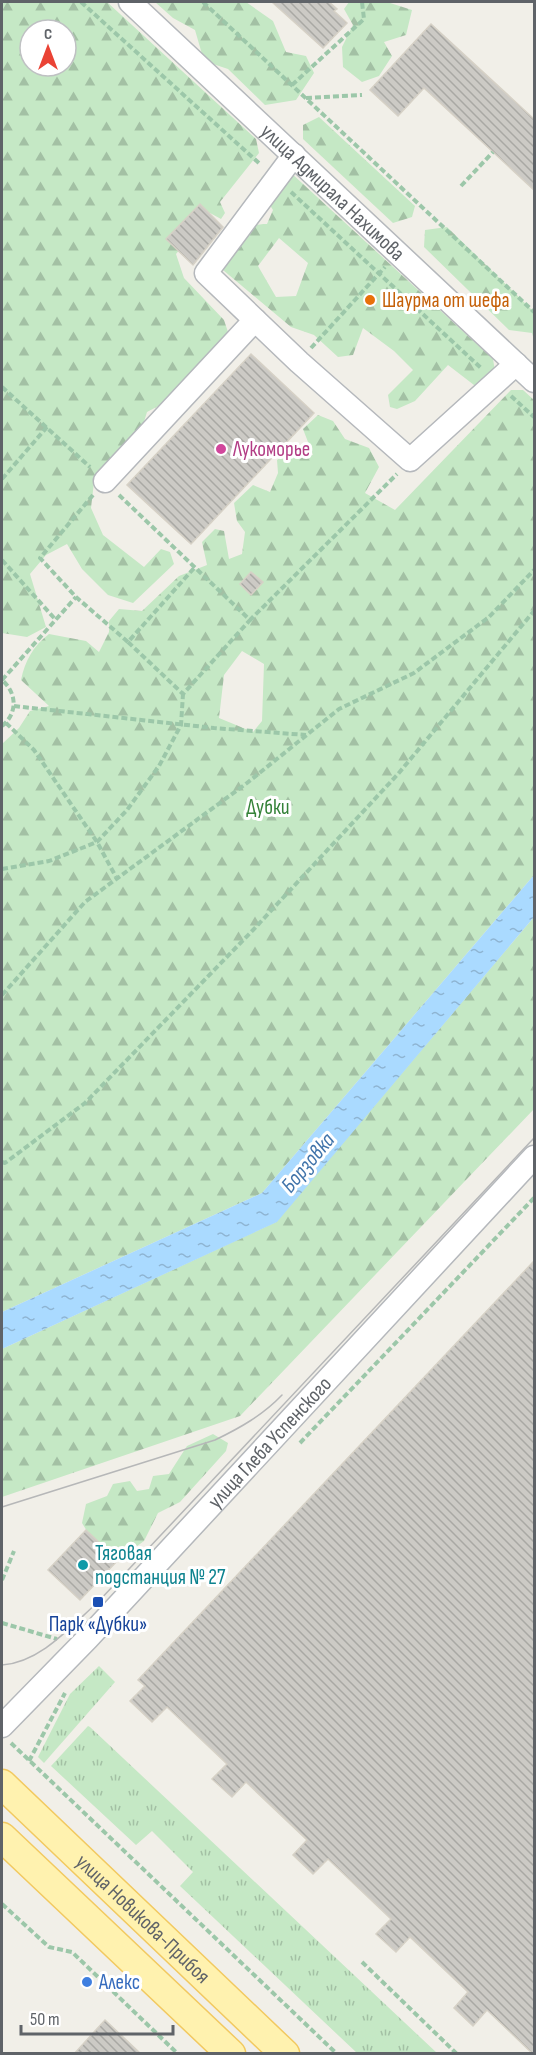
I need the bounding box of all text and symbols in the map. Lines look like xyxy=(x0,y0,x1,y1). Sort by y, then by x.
north arrow xyxy=(18,18,78,78)
text: С xyxy=(44,25,52,44)
street label: улица Адмирала Нахимова xyxy=(255,119,410,266)
place label: Шаурма от шефа xyxy=(382,288,510,313)
marker: Шаурма от шефа xyxy=(363,293,377,307)
place label: Лукоморье xyxy=(232,437,310,462)
marker: Лукоморье xyxy=(214,442,228,456)
park label: Дубки xyxy=(246,795,290,820)
water label: Борзовка xyxy=(275,1127,341,1198)
street label: улица Глеба Успенского xyxy=(203,1372,337,1514)
place label: Тяговая подстанция № 27 xyxy=(95,1541,226,1590)
marker: Тяговая подстанция № 27 xyxy=(76,1558,90,1572)
marker: Парк «Дубки» xyxy=(91,1595,105,1609)
place label: Парк «Дубки» xyxy=(49,1612,147,1637)
street label: улица Новикова-Прибоя xyxy=(70,1849,215,1989)
place label: Алекс xyxy=(98,1970,140,1995)
marker: Алекс xyxy=(80,1975,94,1989)
scale bar xyxy=(21,1998,172,2036)
text: 50 m xyxy=(30,2009,60,2030)

